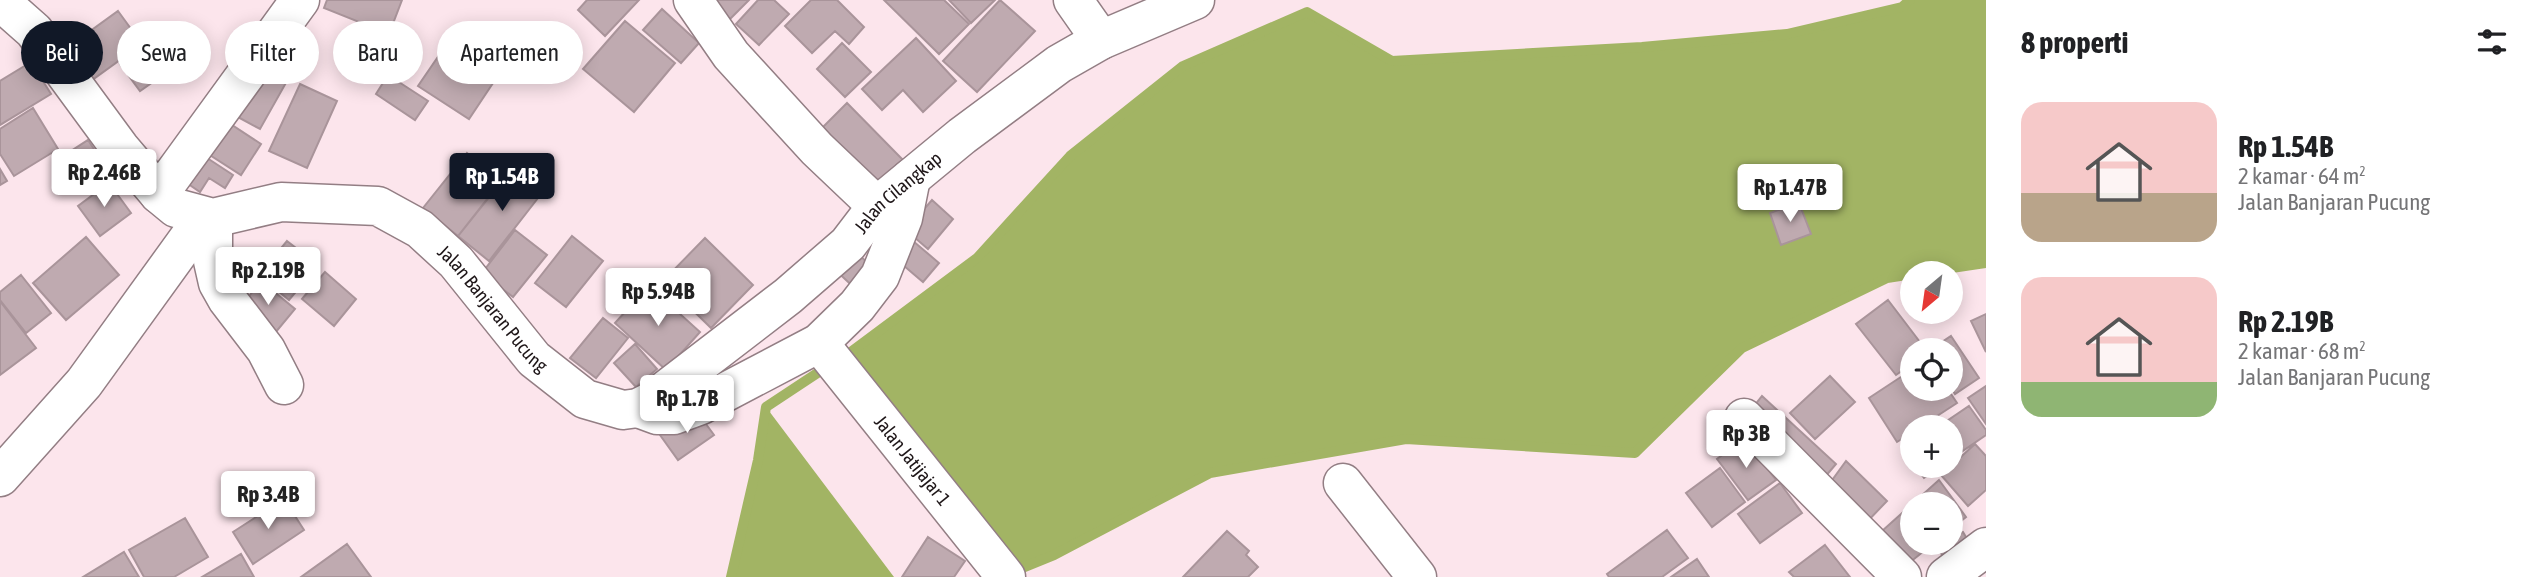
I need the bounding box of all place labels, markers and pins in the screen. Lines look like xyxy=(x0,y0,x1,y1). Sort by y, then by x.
pin: Rp 2.46B xyxy=(32,150,176,209)
pin: Rp 1.54B xyxy=(430,154,574,213)
pin: Rp 1.47B xyxy=(1718,164,1862,224)
pin: Rp 2.19B xyxy=(196,247,340,307)
pin: Rp 5.94B xyxy=(586,268,730,328)
pin: Rp 1.7B xyxy=(622,376,752,435)
pin: Rp 3B xyxy=(1697,410,1795,470)
pin: Rp 3.4B xyxy=(203,472,333,531)

